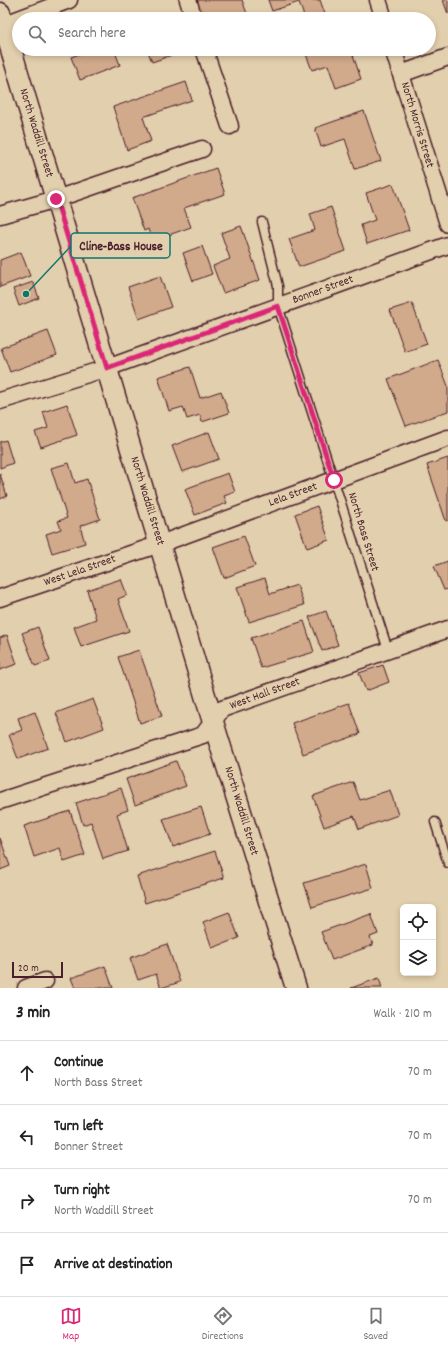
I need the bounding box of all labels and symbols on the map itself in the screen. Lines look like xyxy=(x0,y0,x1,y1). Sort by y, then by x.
street label: North Morris Street xyxy=(396,80,438,171)
street label: North Waddill Street xyxy=(14,87,58,180)
route end xyxy=(47,190,65,208)
callout: Cline-Bass House xyxy=(71,233,170,258)
text: Cline-Bass House xyxy=(79,238,163,257)
street label: Bonner Street xyxy=(290,271,356,309)
street label: North Waddill Street xyxy=(125,455,169,548)
route start xyxy=(325,471,343,489)
street label: Lela Street xyxy=(266,478,320,512)
street label: North Bass Street xyxy=(343,490,383,574)
street label: West Lela Street xyxy=(42,551,119,591)
street label: West Hall Street xyxy=(227,673,303,715)
street label: North Waddill Street xyxy=(219,765,263,858)
scale bar xyxy=(12,960,63,979)

